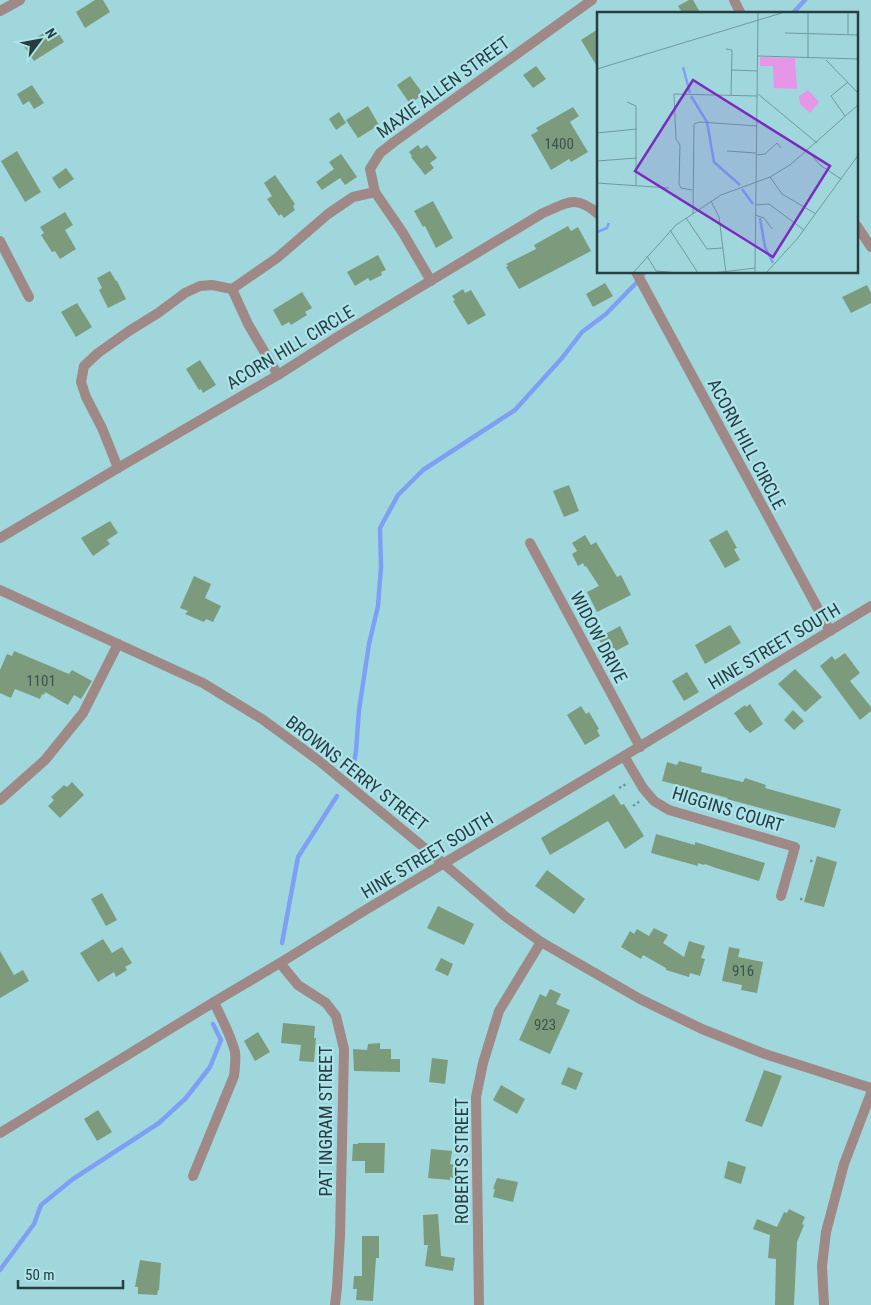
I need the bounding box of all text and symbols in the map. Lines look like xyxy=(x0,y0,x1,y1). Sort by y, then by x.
inset map xyxy=(597,12,858,274)
north arrow xyxy=(15,15,65,65)
text: N xyxy=(42,25,60,41)
street label: MAXIE ALLEN STREET xyxy=(372,32,514,142)
house number: 1400 xyxy=(544,135,574,153)
street label: ACORN HILL CIRCLE xyxy=(222,301,358,393)
street label: ACORN HILL CIRCLE xyxy=(704,375,790,513)
street label: WIDOW DRIVE xyxy=(566,588,632,686)
street label: HINE STREET SOUTH xyxy=(704,598,844,694)
house number: 1101 xyxy=(26,672,56,690)
street label: BROWNS FERRY STREET xyxy=(282,711,432,835)
street label: HIGGINS COURT xyxy=(670,782,786,836)
street label: HINE STREET SOUTH xyxy=(357,807,497,903)
house number: 916 xyxy=(732,962,754,980)
house number: 923 xyxy=(534,1016,556,1034)
street label: PAT INGRAM STREET xyxy=(315,1046,336,1196)
street label: ROBERTS STREET xyxy=(451,1098,472,1224)
scale bar xyxy=(18,1258,122,1290)
text: 50 m xyxy=(25,1266,55,1284)

